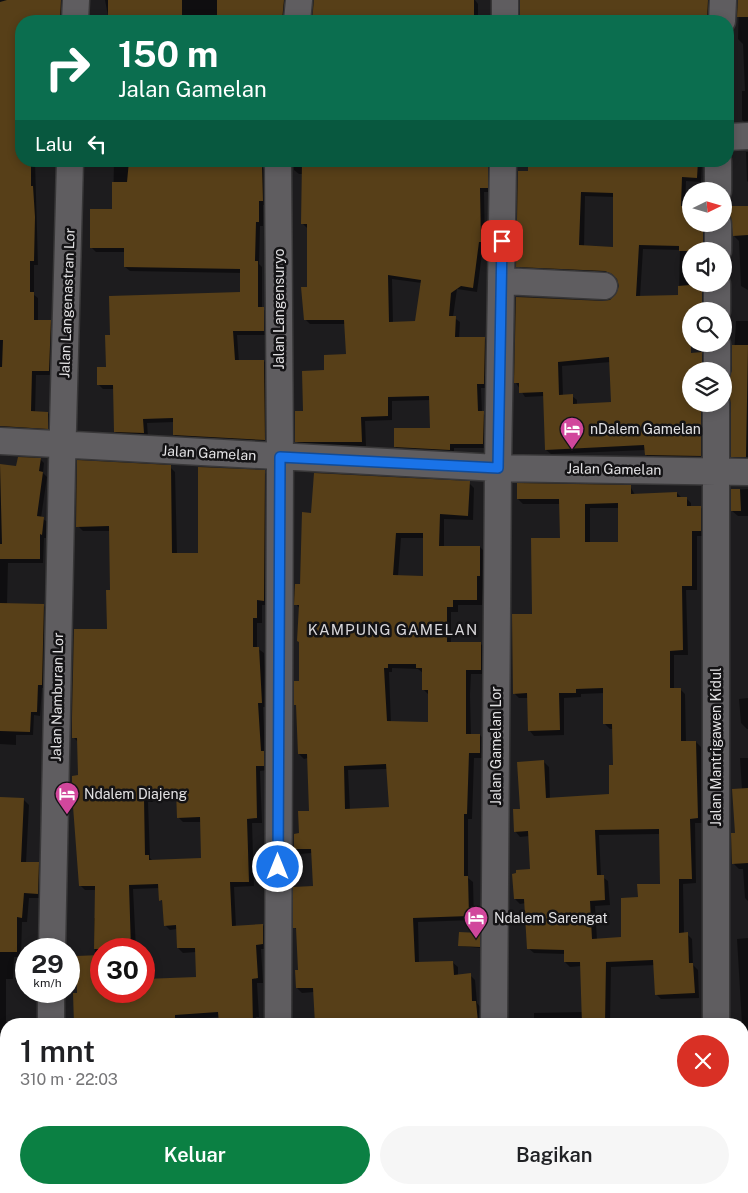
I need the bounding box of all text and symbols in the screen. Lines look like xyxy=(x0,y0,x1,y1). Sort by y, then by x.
text: 150 m xyxy=(118,34,218,75)
icon: right xyxy=(35,35,100,100)
text: Jalan Gamelan xyxy=(118,76,267,102)
icon: left xyxy=(83,130,111,158)
text: Lalu xyxy=(35,133,73,155)
north arrow xyxy=(682,182,732,232)
map controls xyxy=(682,182,732,412)
pin xyxy=(481,220,523,262)
icon: arrive xyxy=(488,227,516,255)
street label: Jalan Langenastran Lor xyxy=(56,228,78,378)
button: sound xyxy=(682,242,732,292)
street label: Jalan Langensuryo xyxy=(271,248,287,369)
button: search xyxy=(682,302,732,352)
button: layers xyxy=(682,362,732,412)
hotel icon: nDalem Gamelan xyxy=(559,416,585,450)
place label: nDalem Gamelan xyxy=(590,421,701,437)
street label: Jalan Gamelan xyxy=(161,443,257,463)
street label: Jalan Gamelan xyxy=(567,460,661,478)
district label: KAMPUNG GAMELAN xyxy=(308,621,478,638)
street label: Jalan Namburan Lor xyxy=(48,632,66,762)
street label: Jalan Mantrigawen Kidul xyxy=(708,668,724,826)
street label: Jalan Gamelan Lor xyxy=(488,686,504,806)
hotel icon: Ndalem Diajeng xyxy=(54,781,80,815)
place label: Ndalem Diajeng xyxy=(84,786,187,802)
position arrow xyxy=(251,840,303,892)
hotel icon: Ndalem Sarengat xyxy=(463,905,489,939)
place label: Ndalem Sarengat xyxy=(494,910,608,926)
speed limit sign: 30 xyxy=(90,938,155,1003)
text: 29 xyxy=(31,949,64,979)
text: km/h xyxy=(33,976,62,990)
text: 1 mnt xyxy=(20,1033,95,1069)
button: close xyxy=(677,1035,729,1087)
text: 310 m · 22:03 xyxy=(20,1070,118,1089)
button: Keluar xyxy=(20,1126,370,1184)
button: Bagikan xyxy=(380,1126,729,1184)

